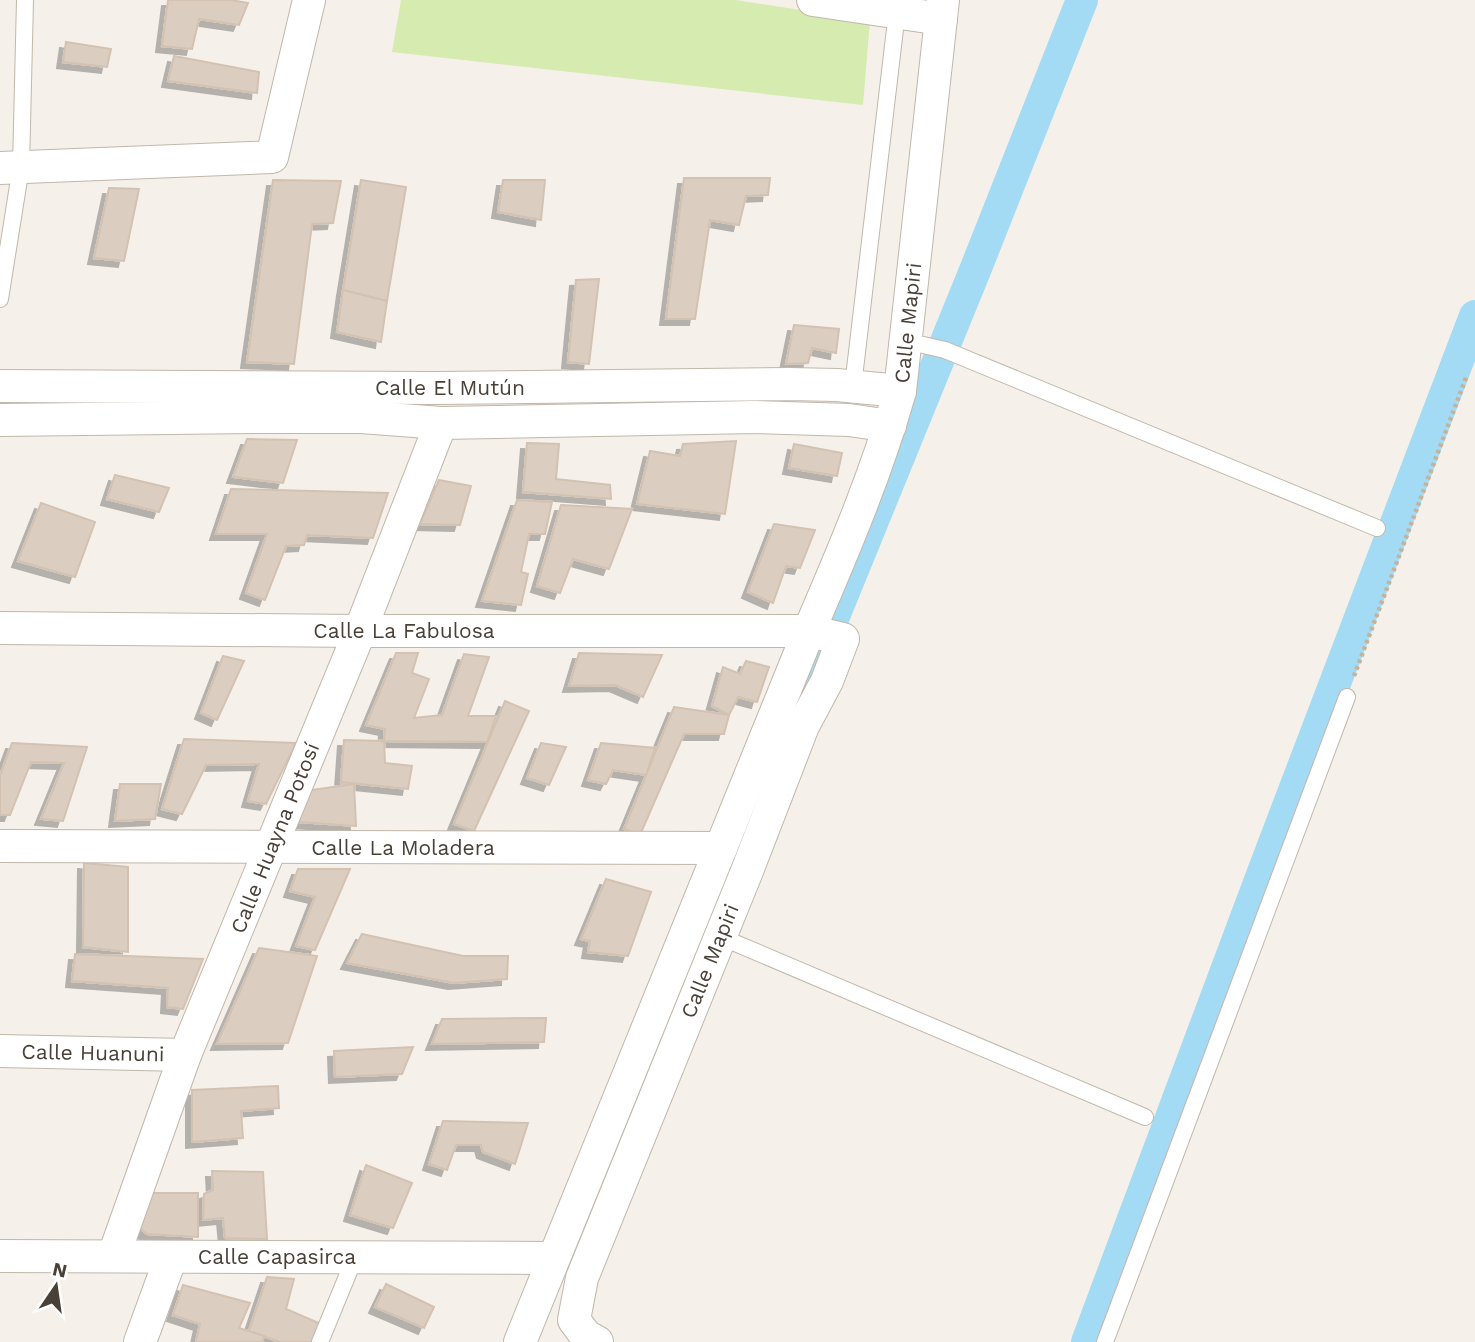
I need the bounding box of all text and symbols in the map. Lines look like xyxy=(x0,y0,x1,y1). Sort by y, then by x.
street label: Calle Mapiri xyxy=(889,261,926,384)
street label: Calle El Mutún xyxy=(375,375,525,400)
street label: Calle La Fabulosa xyxy=(313,618,495,643)
street label: Calle Huayna Potosí xyxy=(225,738,324,937)
street label: Calle La Moladera xyxy=(311,835,495,860)
street label: Calle Mapiri xyxy=(675,900,744,1022)
street label: Calle Huanuni xyxy=(21,1039,165,1066)
street label: Calle Capasirca xyxy=(198,1244,356,1269)
north arrow xyxy=(21,1251,91,1321)
text: N xyxy=(50,1257,69,1283)

